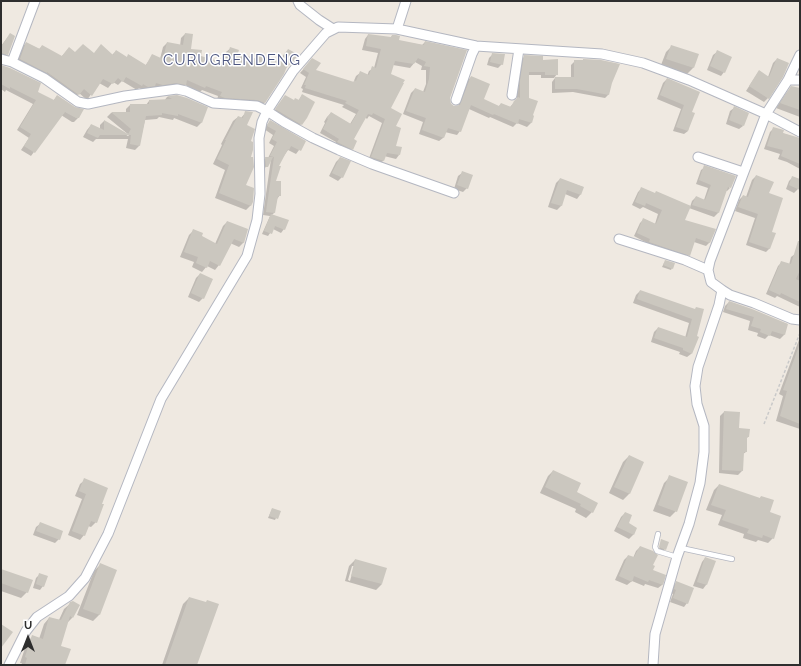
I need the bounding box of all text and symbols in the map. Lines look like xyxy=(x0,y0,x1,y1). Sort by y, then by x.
district label: CURUGRENDENG xyxy=(163,51,301,69)
north arrow xyxy=(8,618,48,658)
text: U xyxy=(24,619,32,632)

